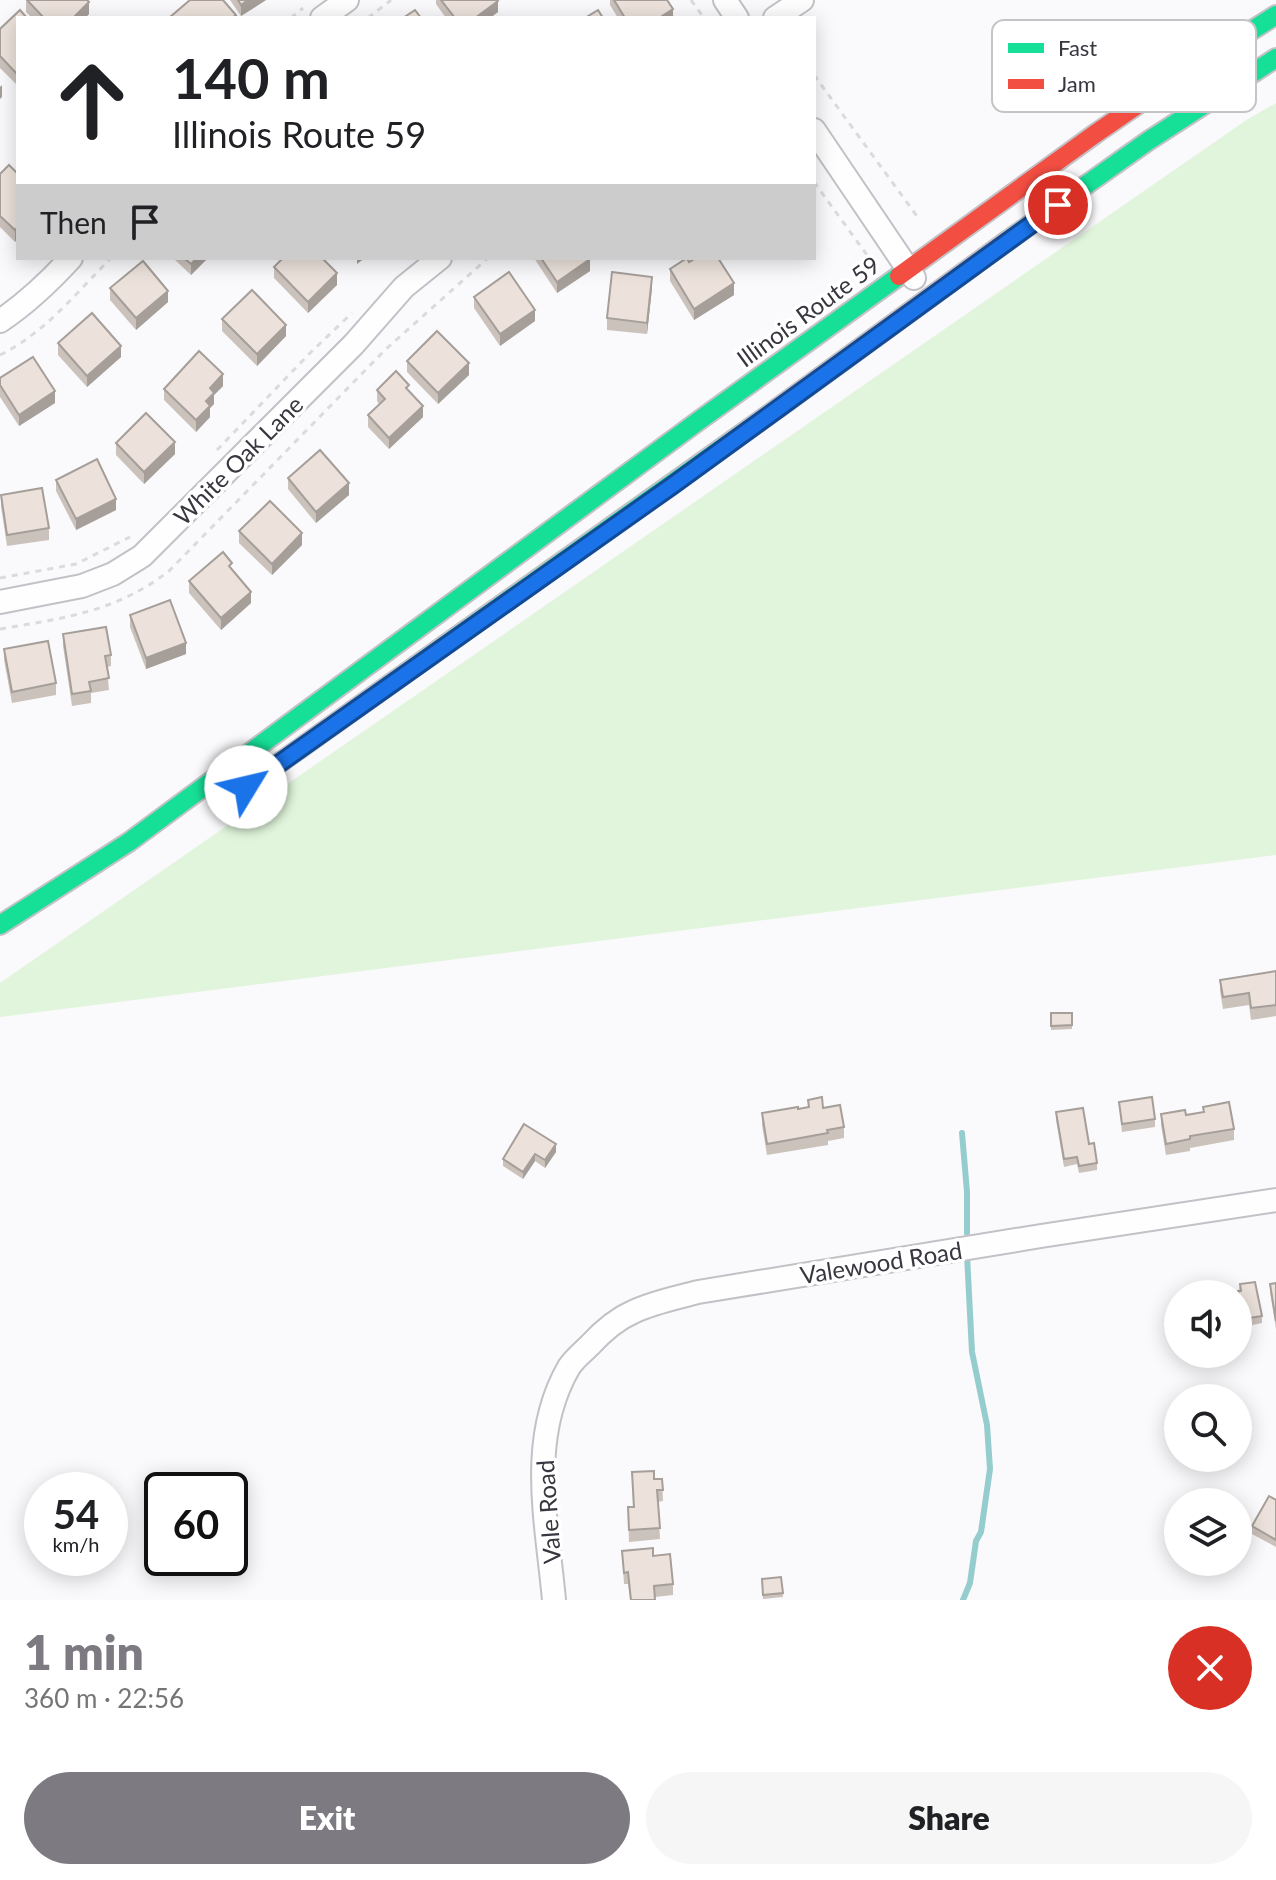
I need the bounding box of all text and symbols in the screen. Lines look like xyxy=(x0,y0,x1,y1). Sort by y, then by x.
legend xyxy=(992,20,1256,112)
text: Fast xyxy=(1058,34,1097,61)
text: 140 m xyxy=(172,44,330,111)
icon: ahead xyxy=(40,48,144,152)
text: Jam xyxy=(1058,70,1096,97)
text: Illinois Route 59 xyxy=(172,112,426,156)
pin xyxy=(1024,171,1092,239)
icon: arrive xyxy=(1036,183,1080,227)
icon: arrive xyxy=(123,200,167,244)
text: Then xyxy=(40,204,107,240)
street label: Illinois Route 59 xyxy=(731,249,885,373)
street label: White Oak Lane xyxy=(167,389,309,531)
position arrow xyxy=(204,745,288,829)
street label: Valewood Road xyxy=(798,1235,964,1289)
map controls xyxy=(1164,1280,1252,1576)
button: sound xyxy=(1164,1280,1252,1368)
button: search xyxy=(1164,1384,1252,1472)
street label: Vale Road xyxy=(530,1459,566,1565)
speed limit sign: 60 xyxy=(144,1472,248,1576)
button: layers xyxy=(1164,1488,1252,1576)
text: 54 xyxy=(53,1490,99,1538)
text: km/h xyxy=(53,1532,99,1556)
text: 1 min xyxy=(24,1623,144,1680)
button: close xyxy=(1168,1626,1252,1710)
text: 360 m · 22:56 xyxy=(24,1682,184,1714)
button: Exit xyxy=(24,1772,630,1864)
button: Share xyxy=(646,1772,1252,1864)

